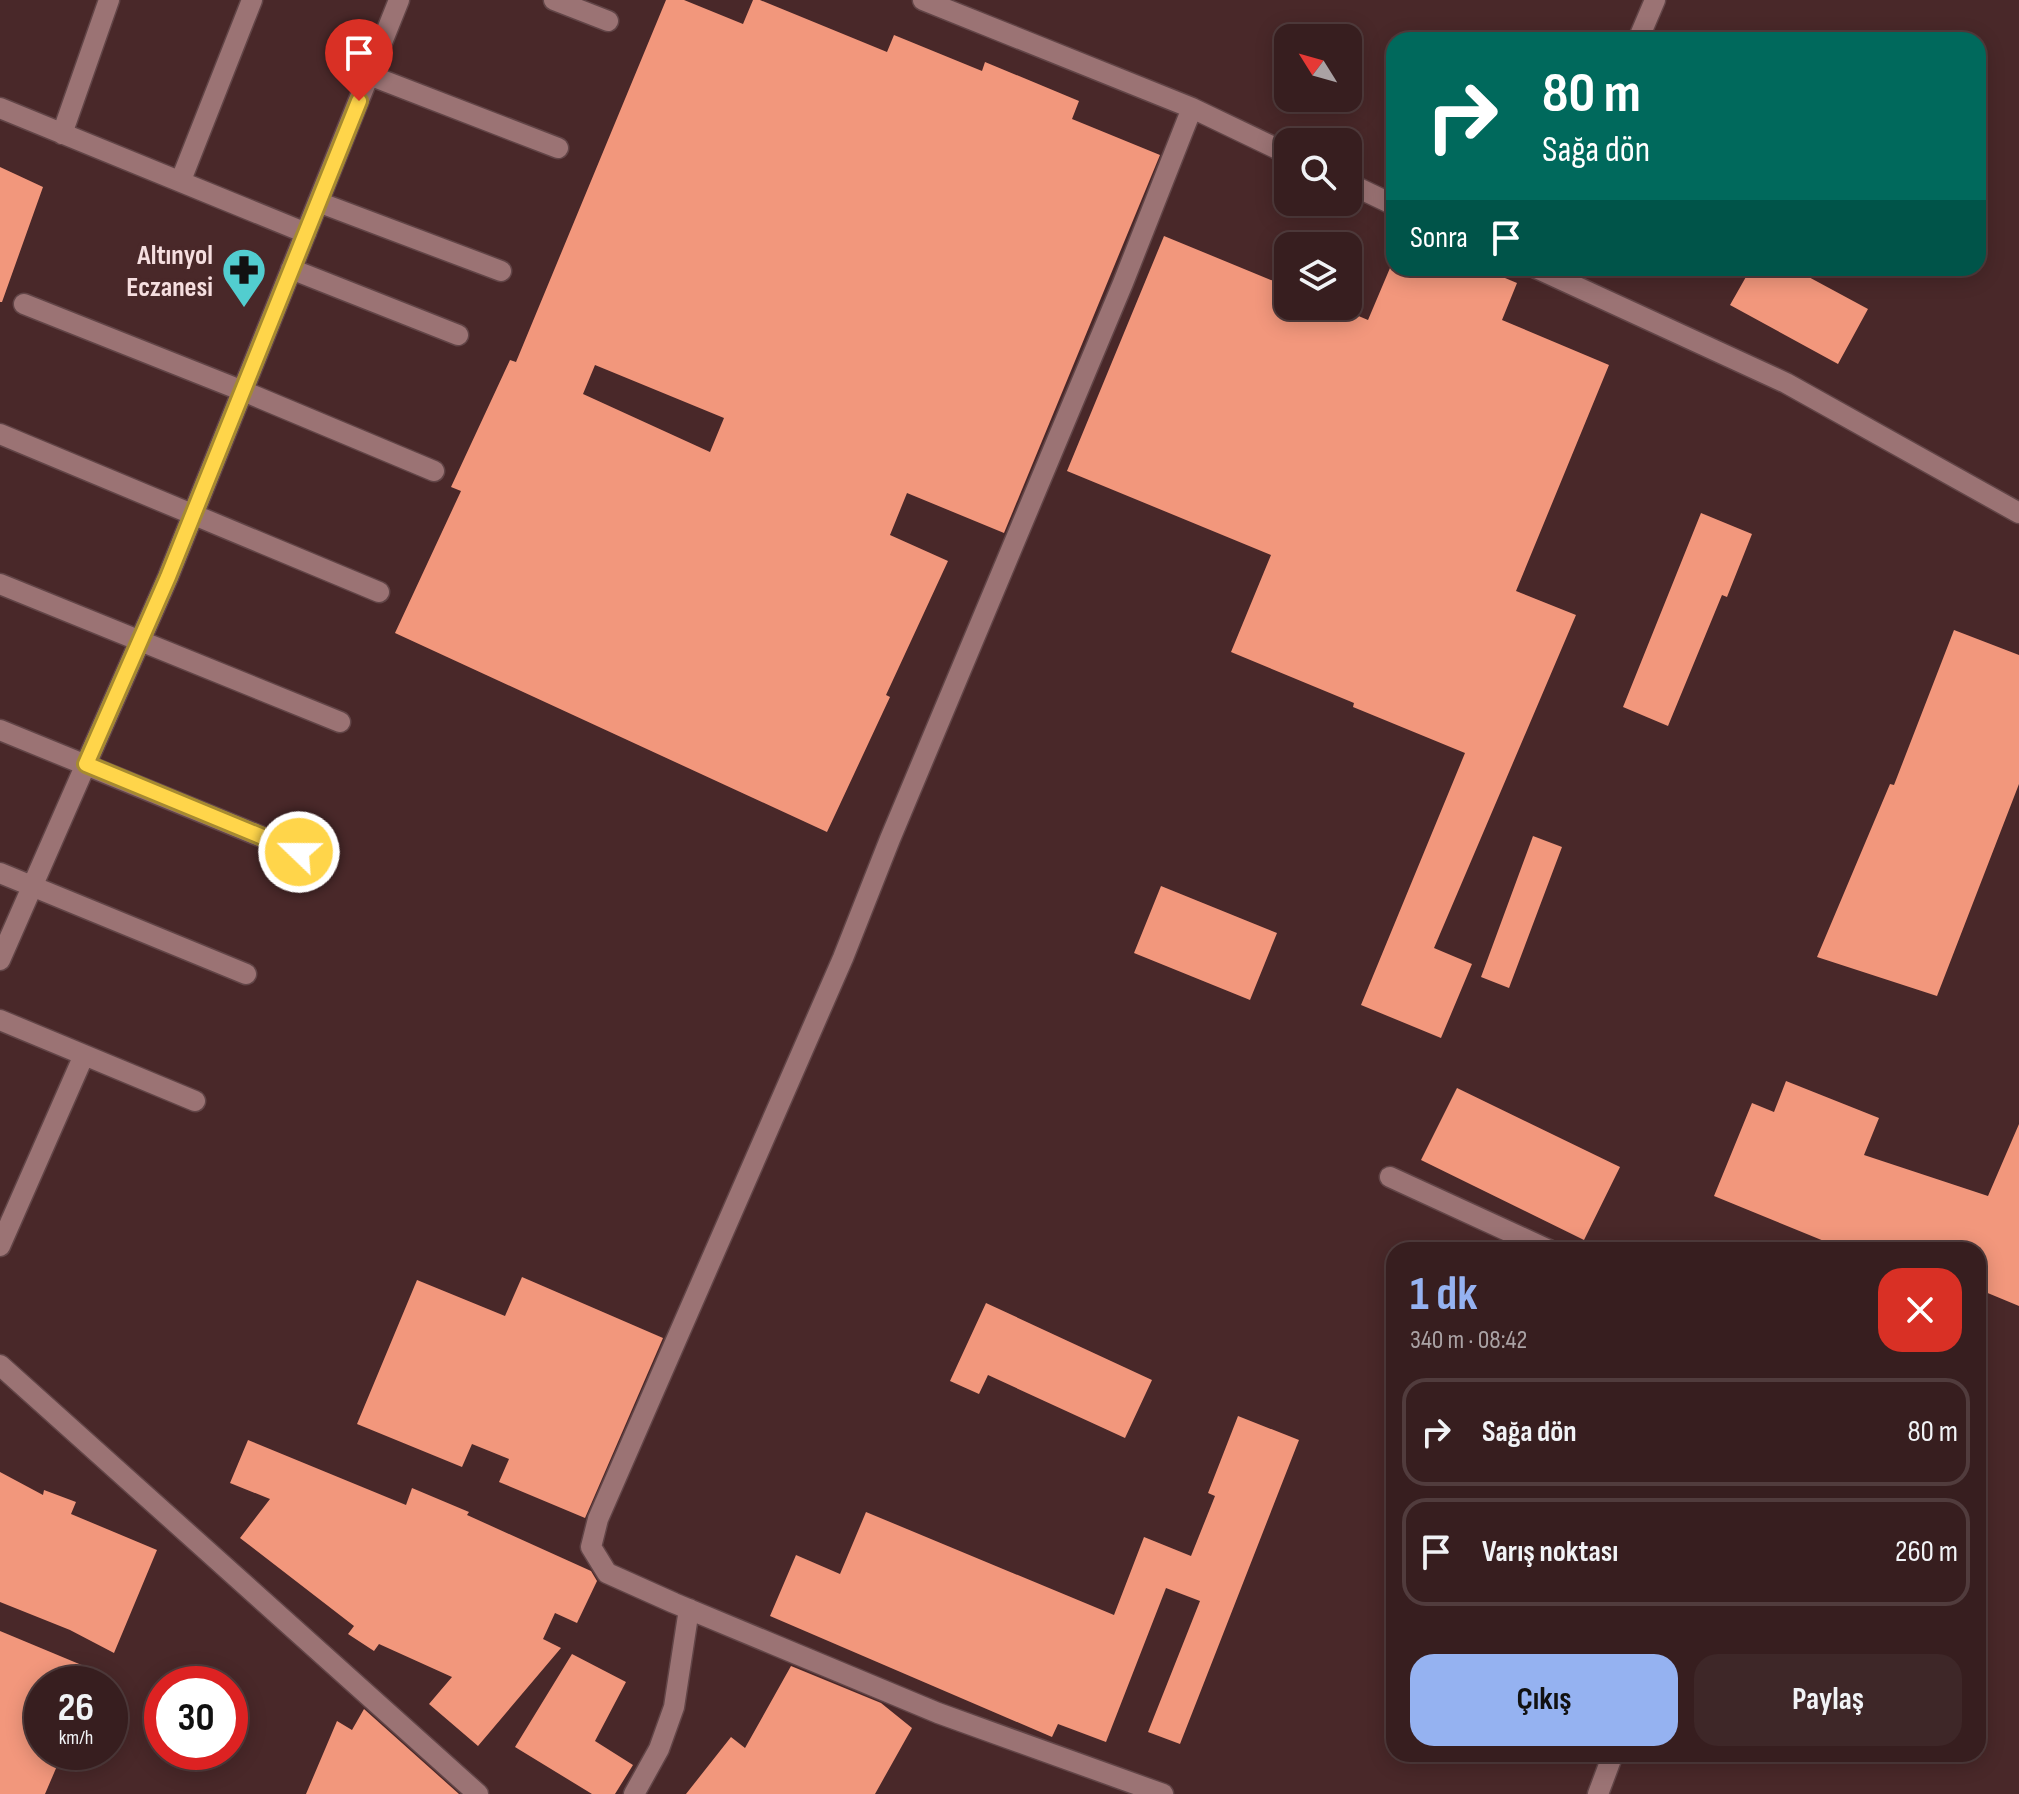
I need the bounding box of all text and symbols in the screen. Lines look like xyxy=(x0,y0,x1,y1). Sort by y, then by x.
pin xyxy=(325,19,393,101)
north arrow xyxy=(1274,24,1362,112)
map controls xyxy=(1274,24,1362,320)
icon: arrive xyxy=(337,31,381,75)
text: 80 m xyxy=(1542,61,1641,128)
icon: right xyxy=(1410,64,1514,168)
button: search xyxy=(1274,128,1362,216)
text: Sağa dön xyxy=(1542,129,1650,172)
icon: arrive xyxy=(1484,216,1528,260)
text: Sonra xyxy=(1410,220,1468,256)
button: layers xyxy=(1274,232,1362,320)
place label: Altınyol Eczanesi xyxy=(126,239,213,304)
pharmacy icon: Altınyol Eczanesi xyxy=(220,246,268,309)
position arrow xyxy=(257,810,341,894)
text: 1 dk xyxy=(1410,1266,1478,1323)
button: close xyxy=(1878,1268,1962,1352)
text: 340 m · 08:42 xyxy=(1410,1325,1527,1356)
icon: right xyxy=(1414,1410,1458,1454)
text: Sağa dön xyxy=(1482,1414,1577,1450)
text: 80 m xyxy=(1907,1414,1958,1450)
icon: arrive xyxy=(1414,1530,1458,1574)
text: Varış noktası xyxy=(1482,1534,1618,1570)
text: 260 m xyxy=(1895,1534,1958,1570)
button: Çıkış xyxy=(1410,1654,1678,1746)
button: Paylaş xyxy=(1694,1654,1962,1746)
speed limit sign: 30 xyxy=(144,1666,248,1770)
text: 26 xyxy=(58,1684,94,1732)
text: km/h xyxy=(59,1726,93,1750)

